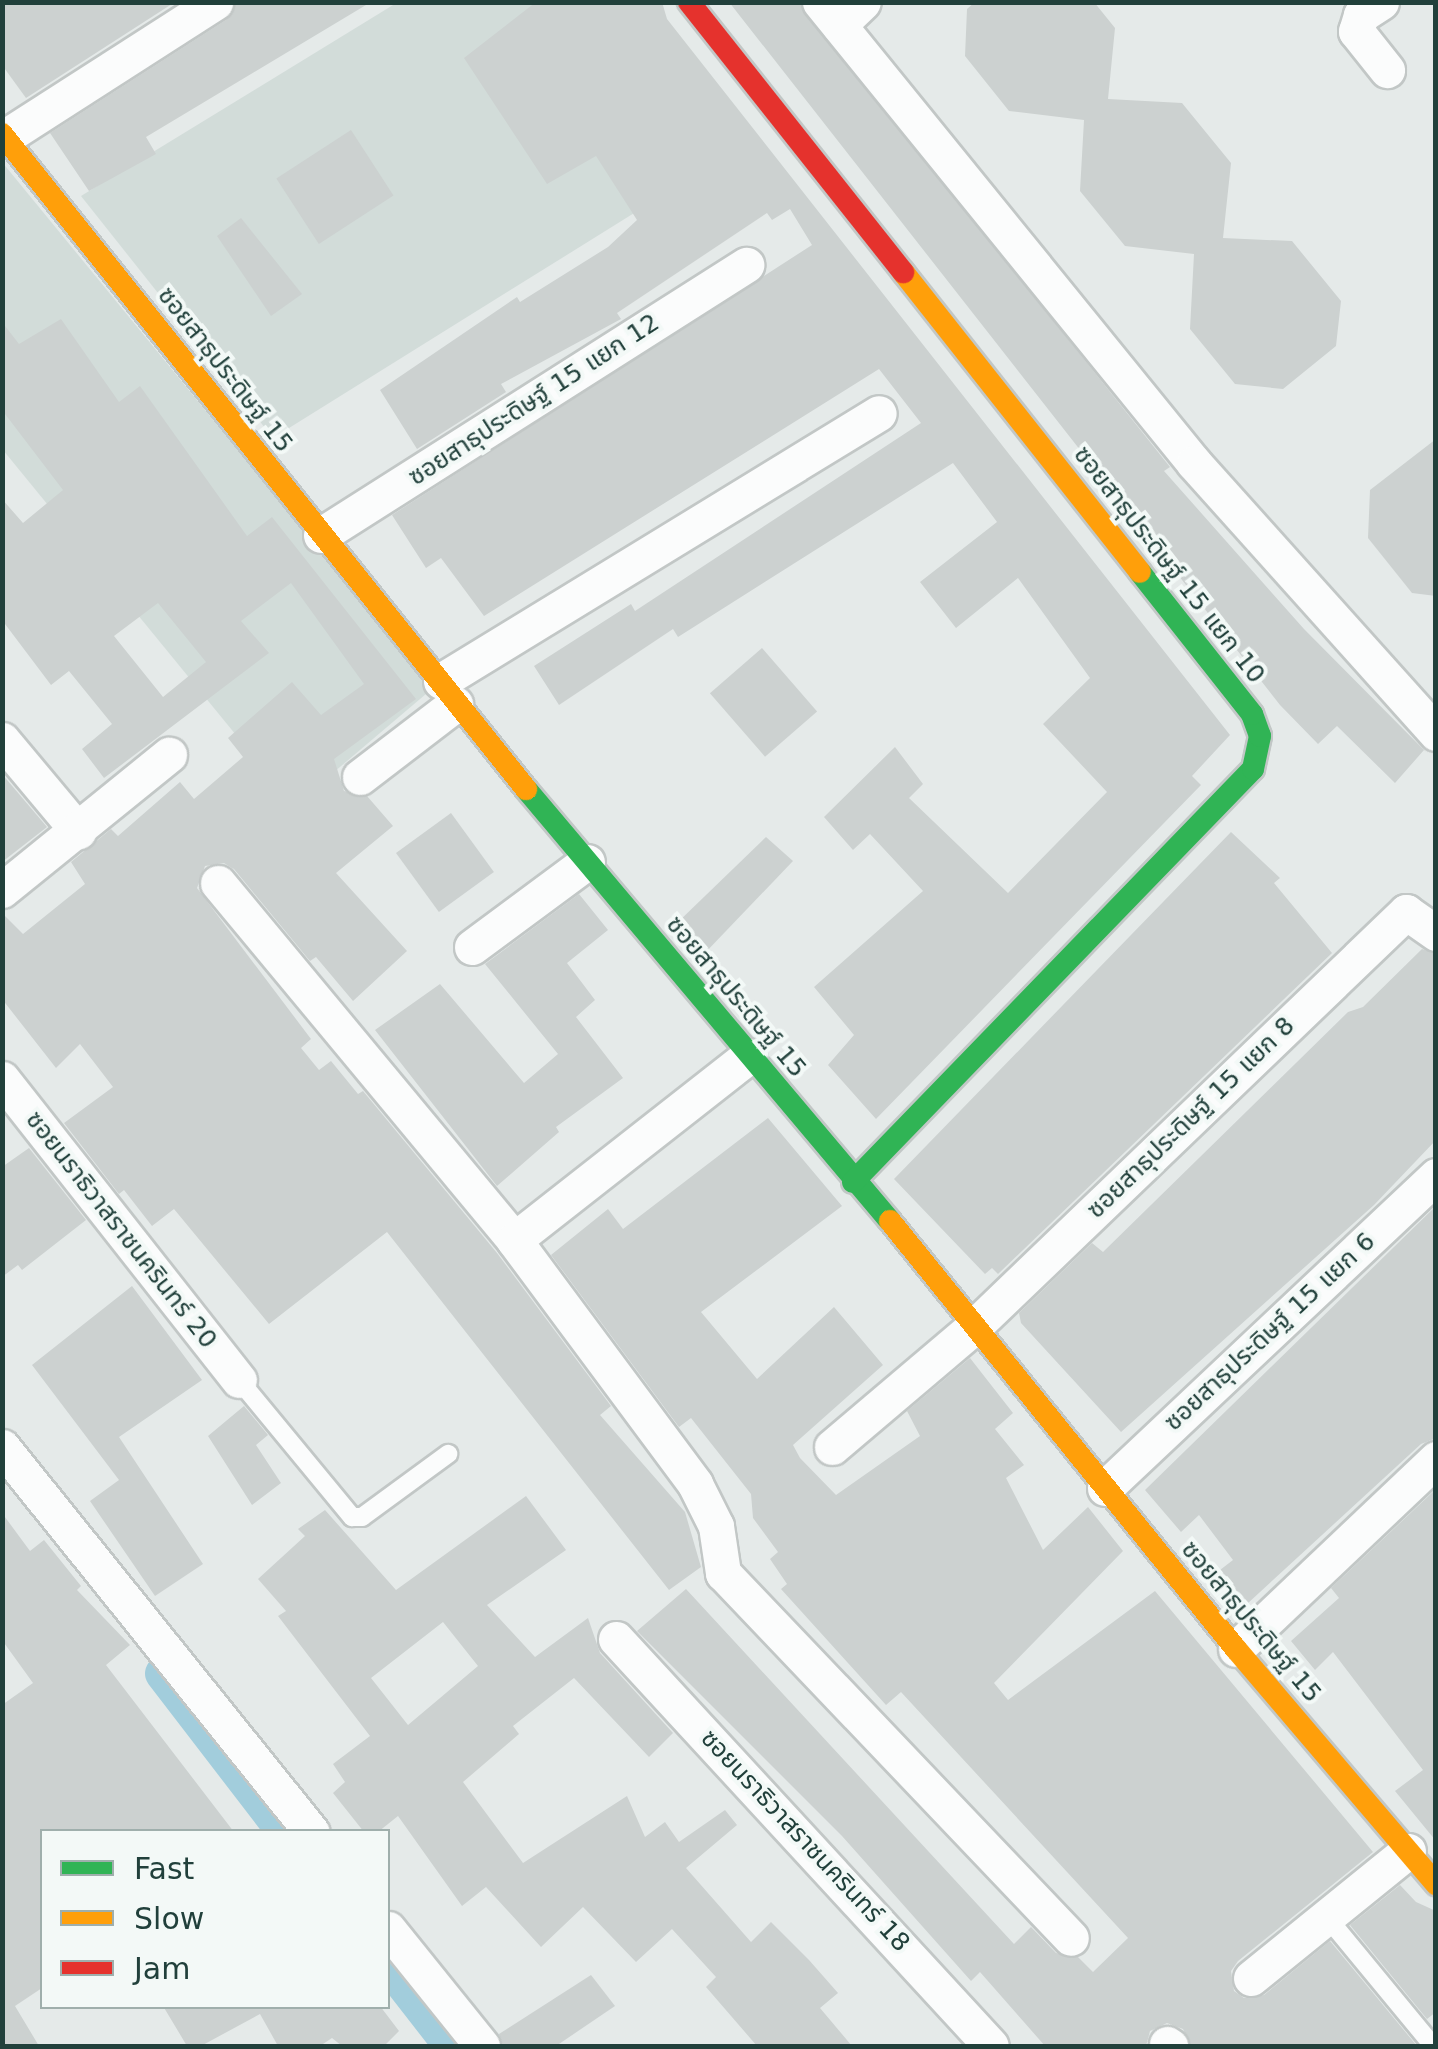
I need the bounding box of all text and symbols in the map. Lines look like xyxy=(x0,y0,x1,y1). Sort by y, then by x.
street label: ซอยสาธุประดิษฐ์ 15 xyxy=(151,281,299,459)
street label: ซอยสาธุประดิษฐ์ 15 แยก 12 xyxy=(403,308,665,492)
street label: ซอยสาธุประดิษฐ์ 15 แยก 10 xyxy=(1067,440,1271,690)
street label: ซอยสาธุประดิษฐ์ 15 xyxy=(660,910,812,1084)
street label: ซอยสาธุประดิษฐ์ 15 แยก 8 xyxy=(1081,1011,1301,1225)
street label: ซอยนราธิวาสราชนครินทร์ 20 xyxy=(19,1105,223,1355)
street label: ซอยสาธุประดิษฐ์ 15 แยก 6 xyxy=(1159,1227,1381,1437)
street label: ซอยสาธุประดิษฐ์ 15 xyxy=(1175,1535,1327,1709)
street label: ซอยนราธิวาสราชนครินทร์ 18 xyxy=(694,1724,916,1958)
legend xyxy=(40,1829,390,2009)
text: Fast xyxy=(134,1851,194,1886)
text: Slow xyxy=(134,1901,204,1936)
text: Jam xyxy=(134,1951,190,1986)

